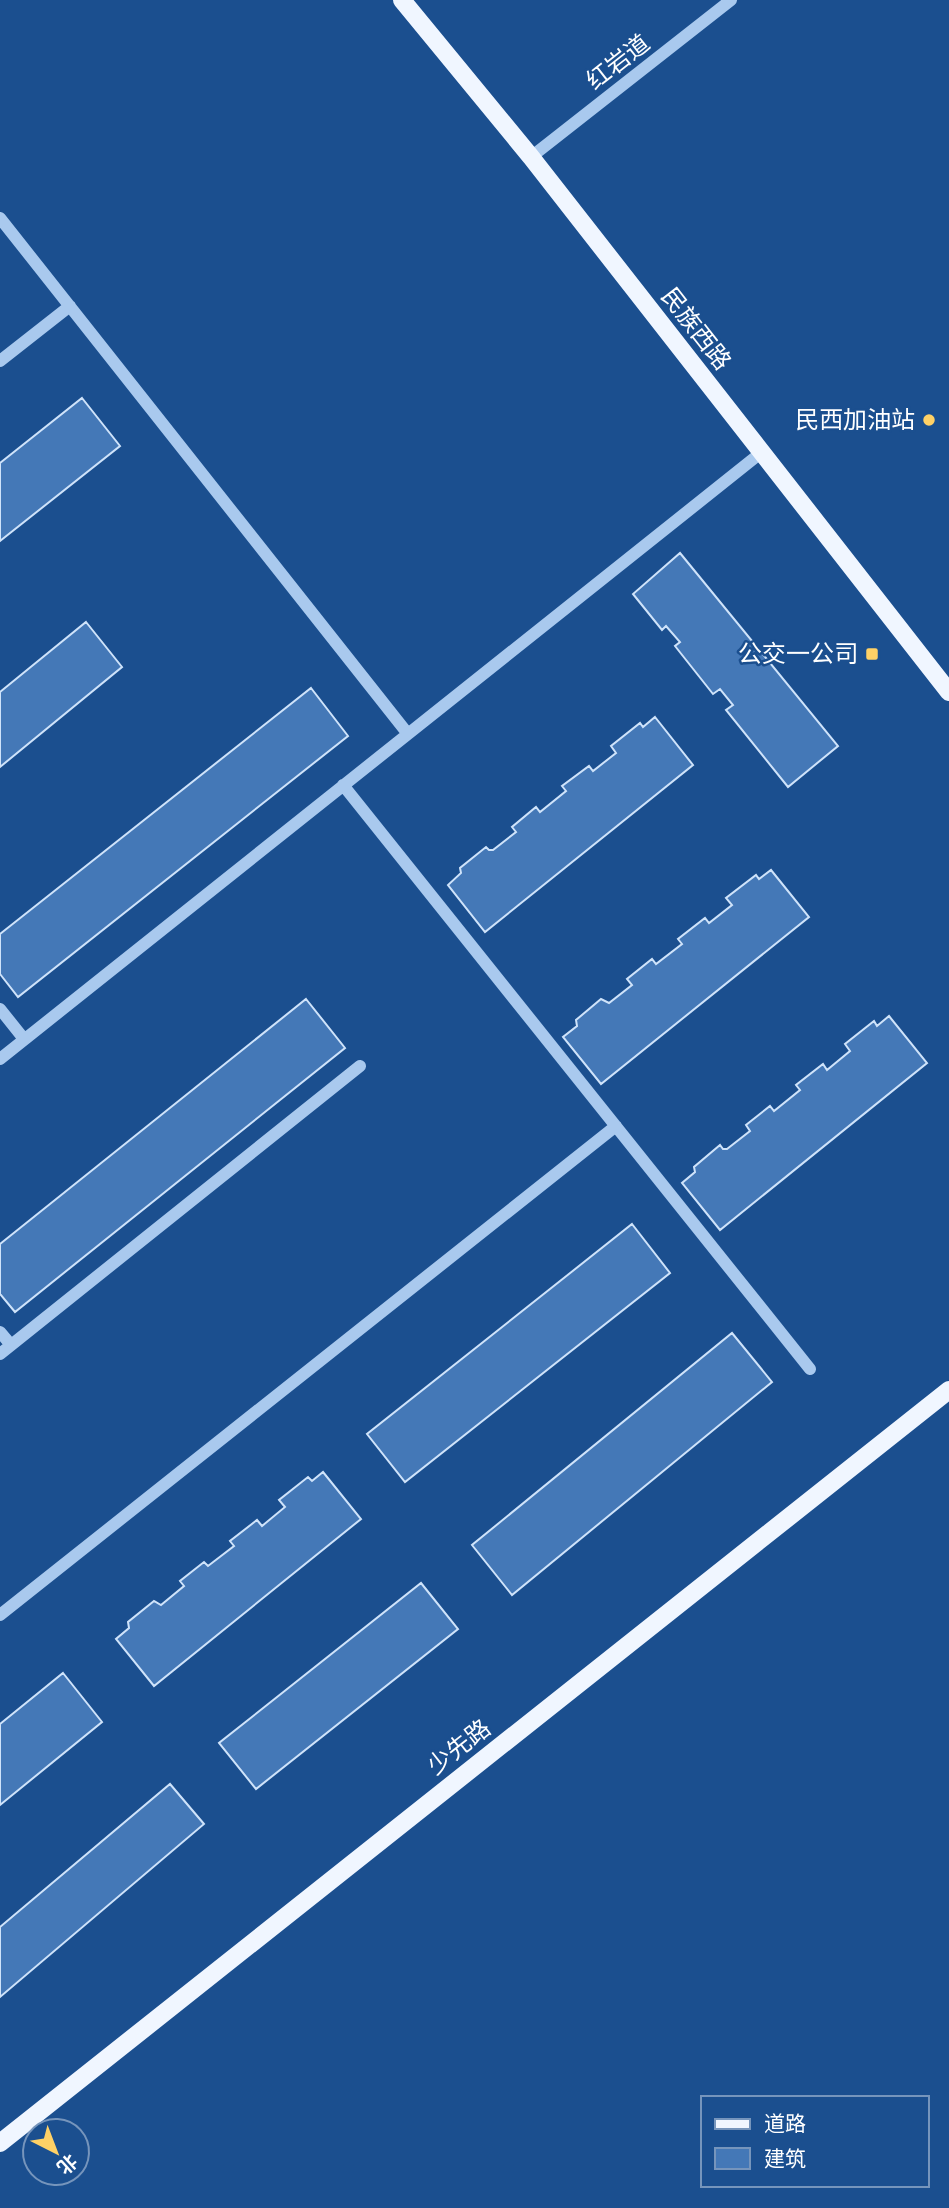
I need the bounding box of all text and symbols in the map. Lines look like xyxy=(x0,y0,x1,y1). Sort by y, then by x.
street label: 红岩道 xyxy=(581,29,655,95)
street label: 民族西路 xyxy=(655,283,737,375)
place label: 民西加油站 xyxy=(795,406,915,434)
marker: 民西加油站 xyxy=(921,412,937,428)
place label: 公交一公司 xyxy=(738,640,858,668)
marker: 公交一公司 xyxy=(864,646,880,662)
street label: 少先路 xyxy=(422,1714,496,1780)
legend xyxy=(701,2096,928,2187)
text: 道路 xyxy=(764,2111,806,2136)
north arrow xyxy=(21,2117,91,2187)
text: 建筑 xyxy=(764,2146,806,2171)
text: 北 xyxy=(52,2149,82,2179)

